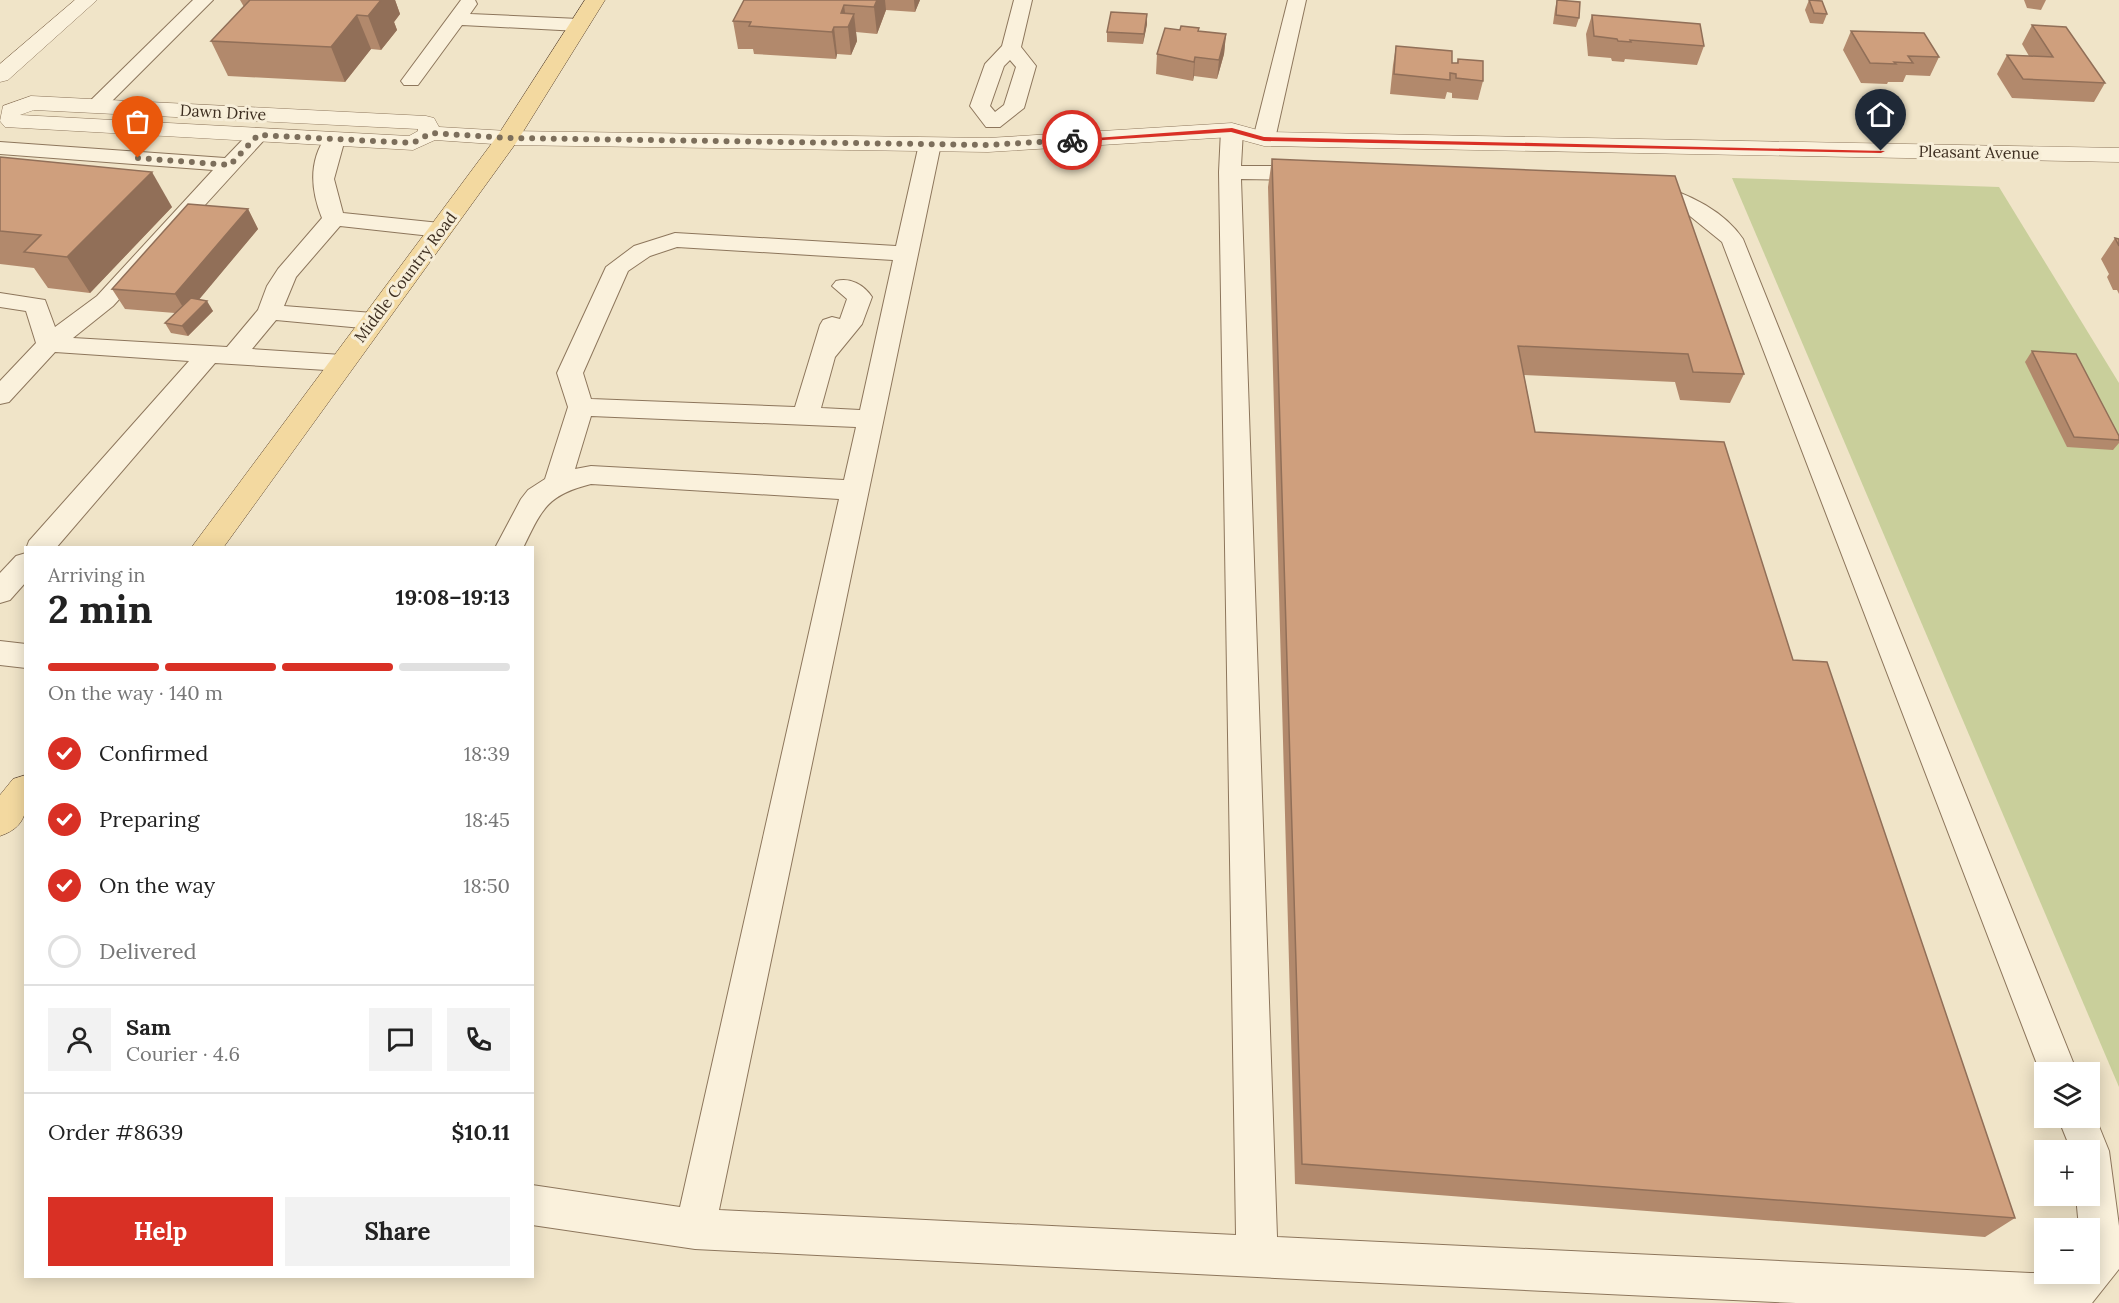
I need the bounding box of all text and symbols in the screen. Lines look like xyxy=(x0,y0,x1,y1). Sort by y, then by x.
pin xyxy=(1855,89,1906,151)
pin xyxy=(112,96,163,158)
icon: home xyxy=(1864,98,1897,131)
street label: Dawn Drive xyxy=(179,100,267,124)
icon: bag xyxy=(121,105,154,138)
courier xyxy=(1042,110,1102,170)
icon: bike xyxy=(1056,124,1089,157)
street label: Pleasant Avenue xyxy=(1918,141,2040,163)
street label: Middle Country Road xyxy=(349,207,461,346)
text: Arriving in xyxy=(48,562,145,587)
text: 19:08–19:13 xyxy=(396,583,510,611)
text: 2 min xyxy=(48,584,153,634)
text: On the way · 140 m xyxy=(48,680,223,705)
icon: check xyxy=(48,737,81,770)
text: Confirmed xyxy=(99,739,208,767)
text: 18:39 xyxy=(464,741,510,766)
icon: check xyxy=(48,803,81,836)
text: Preparing xyxy=(99,805,199,833)
text: 18:45 xyxy=(465,807,510,832)
icon: check xyxy=(48,869,81,902)
text: On the way xyxy=(99,871,215,899)
text: 18:50 xyxy=(463,873,510,898)
text: Delivered xyxy=(99,937,197,965)
button: person xyxy=(48,1008,111,1071)
button: chat xyxy=(369,1008,432,1071)
button: phone xyxy=(447,1008,510,1071)
text: Sam xyxy=(126,1013,171,1041)
text: Courier · 4.6 xyxy=(126,1041,240,1066)
map controls xyxy=(2034,1062,2100,1284)
button: layers xyxy=(2034,1062,2100,1128)
text: Order #8639 xyxy=(48,1118,184,1146)
text: $10.11 xyxy=(452,1118,510,1146)
button: + xyxy=(2034,1140,2100,1206)
button: Help xyxy=(48,1197,273,1266)
button: Share xyxy=(285,1197,510,1266)
button: − xyxy=(2034,1218,2100,1284)

